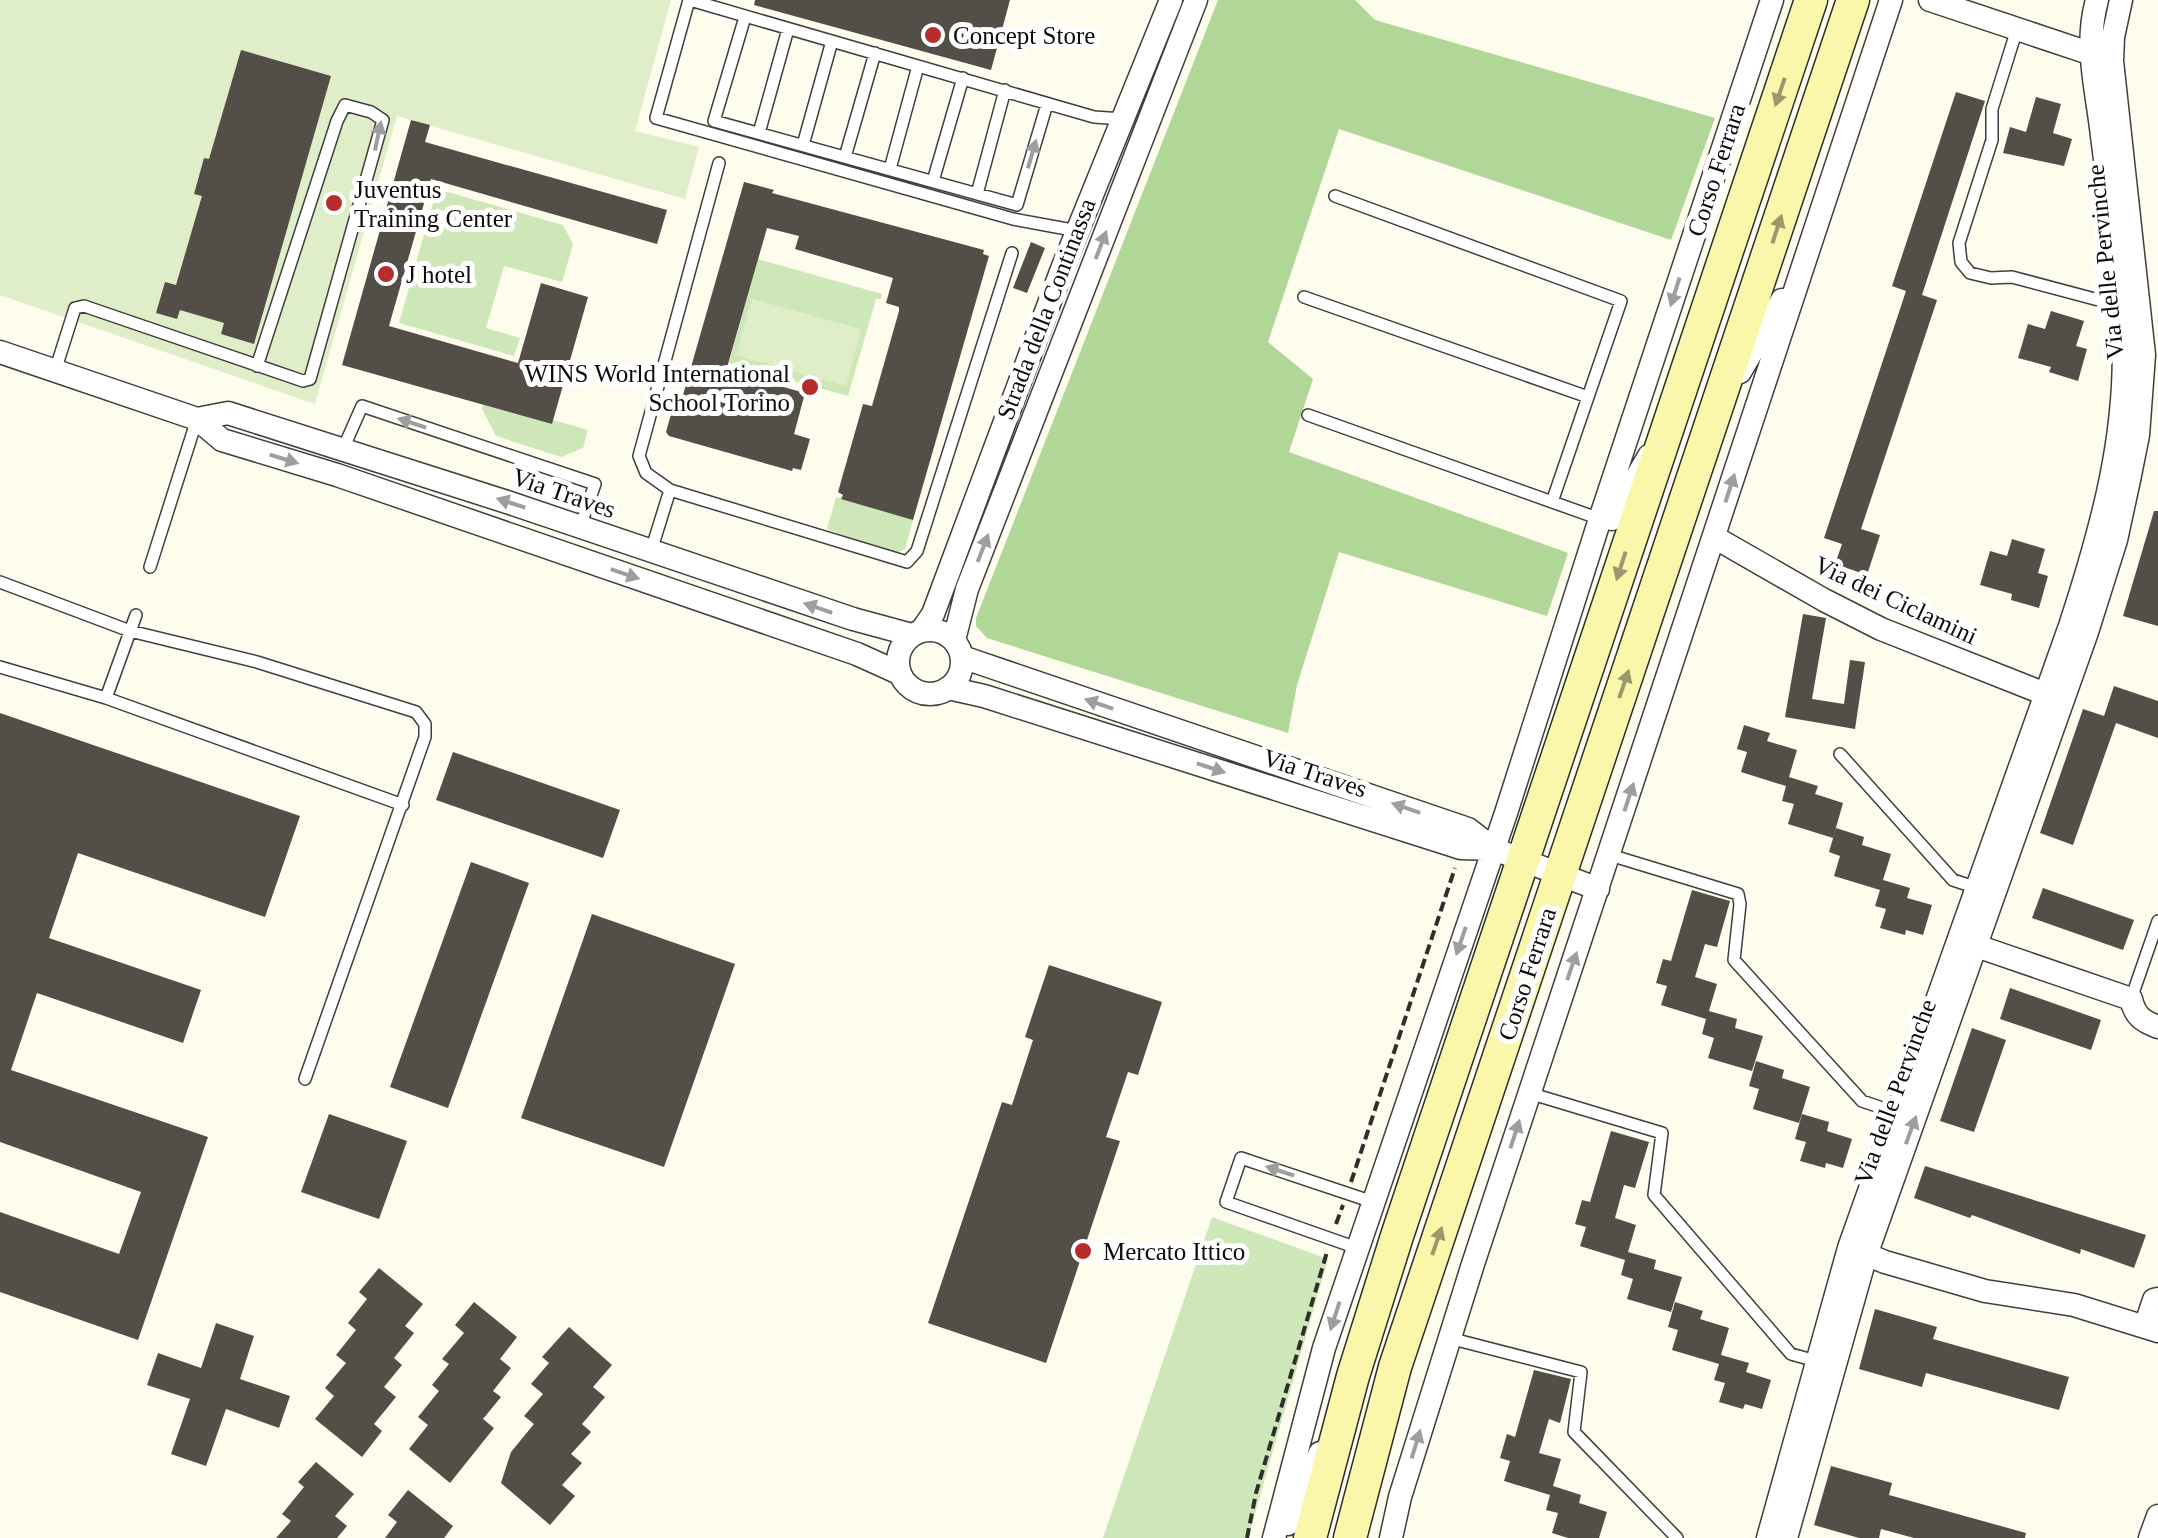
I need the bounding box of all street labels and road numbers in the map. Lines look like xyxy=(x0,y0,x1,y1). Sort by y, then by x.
street label: Corso Ferrara xyxy=(1682,100,1750,240)
street label: Via delle Pervinche xyxy=(2081,163,2129,361)
street label: Strada della Continassa xyxy=(991,195,1101,423)
street label: Via Traves xyxy=(509,463,619,523)
street label: Via dei Ciclamini xyxy=(1810,551,1982,649)
street label: Via Traves xyxy=(1260,744,1370,802)
street label: Corso Ferrara xyxy=(1493,904,1561,1044)
street label: Via delle Pervinche xyxy=(1849,995,1941,1189)

